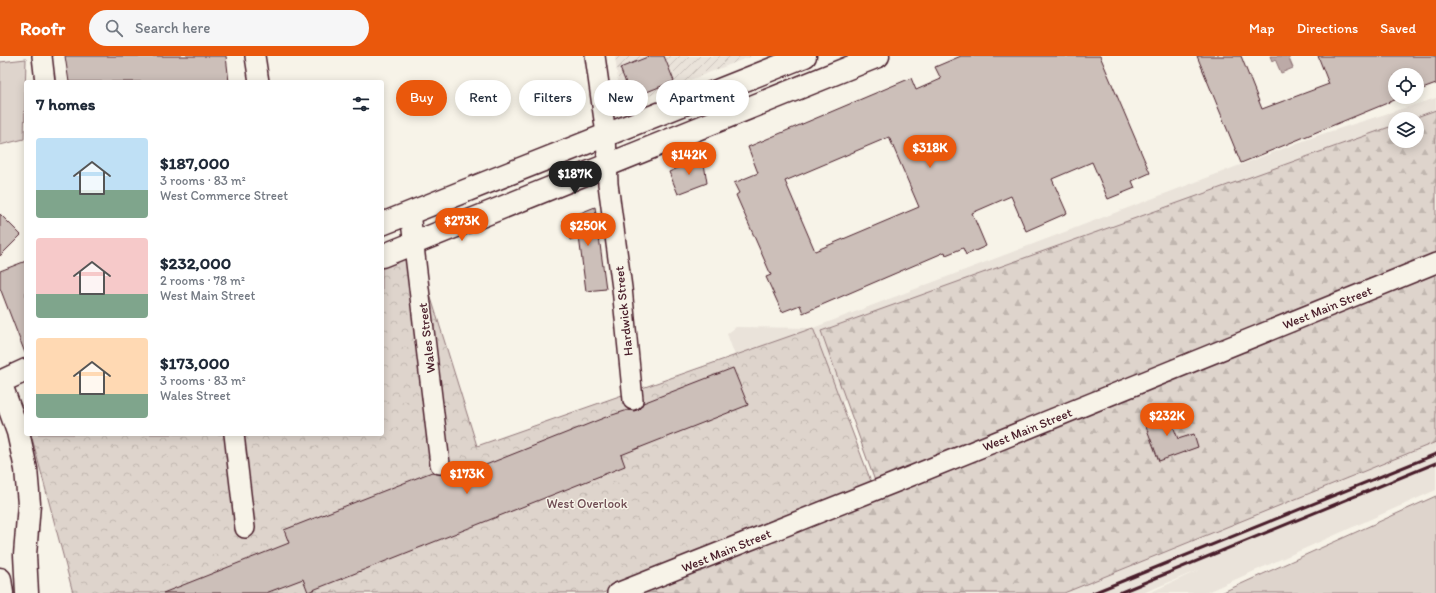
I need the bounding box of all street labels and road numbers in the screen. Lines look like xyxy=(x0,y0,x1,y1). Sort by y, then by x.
street label: Hardwick Street xyxy=(611,265,636,357)
street label: West Main Street xyxy=(1280,283,1374,332)
street label: Wales Street xyxy=(415,302,438,374)
street label: West Main Street xyxy=(980,405,1074,454)
street label: West Main Street xyxy=(679,526,773,575)

